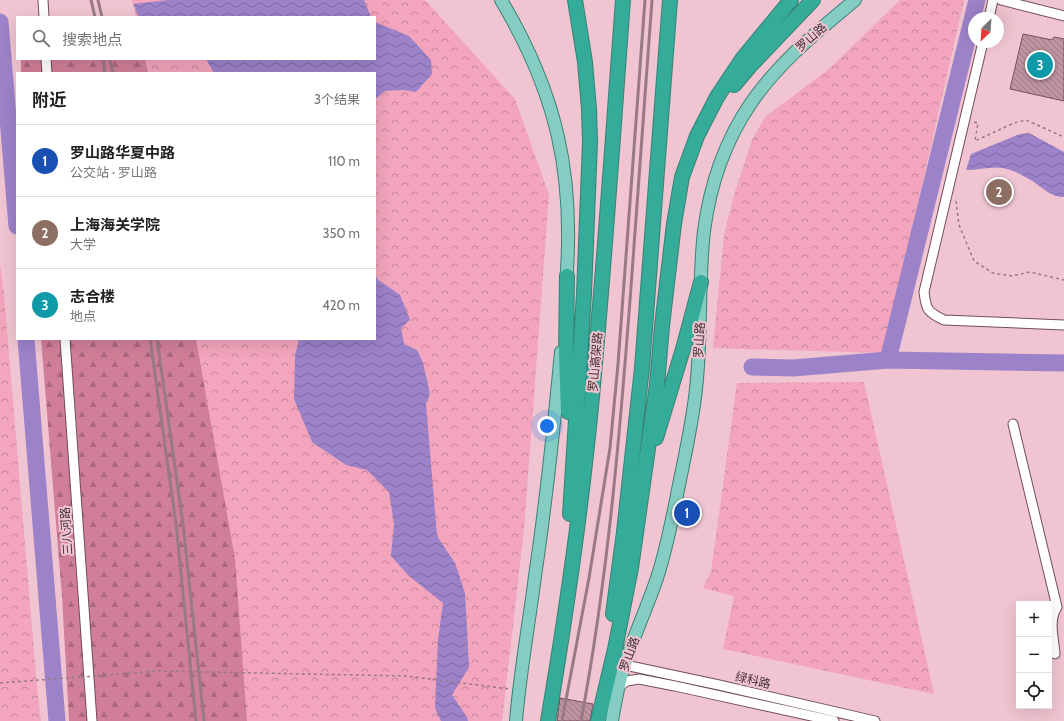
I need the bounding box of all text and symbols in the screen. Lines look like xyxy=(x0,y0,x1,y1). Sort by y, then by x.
north arrow xyxy=(968,12,1004,48)
search box xyxy=(16,16,376,60)
street label: 罗山路 xyxy=(792,20,830,54)
icon: search xyxy=(30,27,52,49)
text: 搜索地点 xyxy=(62,31,122,49)
pin: 3 xyxy=(1027,50,1053,80)
text: 附近 xyxy=(32,90,66,110)
text: 3个结果 xyxy=(314,91,360,107)
text: 罗山路华夏中路 xyxy=(70,144,175,162)
text: 1 xyxy=(43,153,47,169)
text: 110 m xyxy=(328,153,360,169)
text: 公交站 · 罗山路 xyxy=(70,164,157,180)
pin: 2 xyxy=(986,177,1012,207)
text: 上海海关学院 xyxy=(70,216,160,234)
text: 2 xyxy=(42,225,48,241)
text: 350 m xyxy=(323,225,360,241)
text: 大学 xyxy=(70,236,96,252)
text: 志合楼 xyxy=(70,288,115,306)
text: 3 xyxy=(41,297,49,313)
text: 420 m xyxy=(322,297,360,313)
text: 地点 xyxy=(70,308,96,324)
street label: 罗山路 xyxy=(691,322,707,358)
street label: 罗山高架路 xyxy=(585,331,605,393)
your location xyxy=(537,416,557,436)
pin: 1 xyxy=(674,498,700,528)
street label: 三八河路 xyxy=(57,507,75,555)
map controls xyxy=(1016,601,1052,709)
button: + xyxy=(1016,601,1052,637)
street label: 罗山路 xyxy=(616,635,642,673)
button: − xyxy=(1016,637,1052,673)
street label: 绿科路 xyxy=(734,669,772,691)
button: locate xyxy=(1016,673,1052,709)

